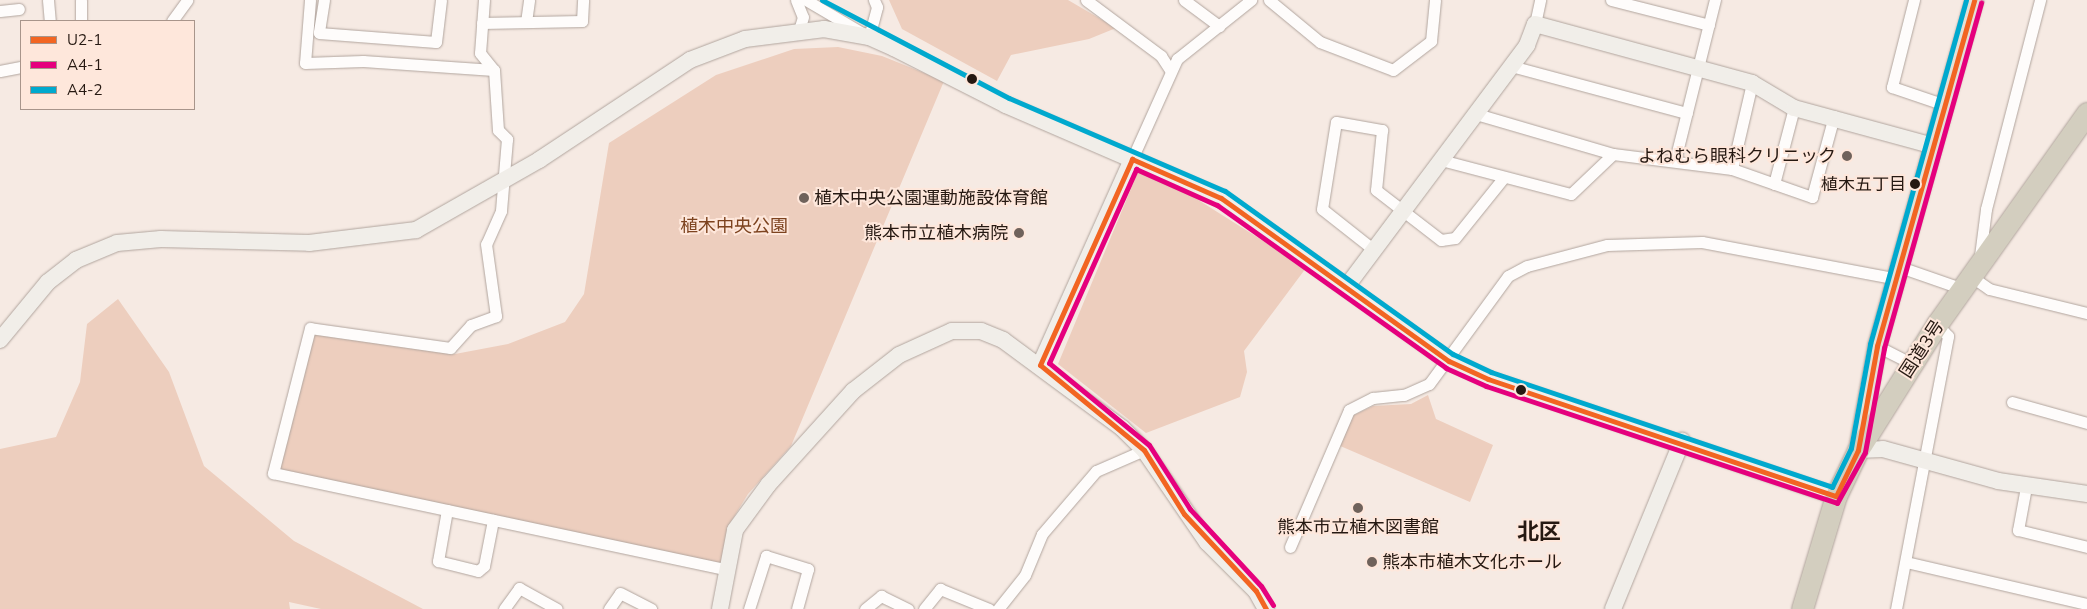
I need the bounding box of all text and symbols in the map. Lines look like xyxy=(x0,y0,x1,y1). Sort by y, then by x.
legend xyxy=(20,20,195,110)
text: U2-1 xyxy=(67,30,102,49)
text: A4-1 xyxy=(67,55,102,74)
unlabelled marker xyxy=(967,74,977,84)
text: A4-2 xyxy=(67,80,102,99)
place label: よねむら眼科クリニック xyxy=(1638,145,1836,167)
marker: よねむら眼科クリニック xyxy=(1840,149,1854,163)
place label: 植木五丁目 xyxy=(1821,174,1906,194)
marker: 植木五丁目 xyxy=(1910,179,1920,189)
place label: 植木中央公園運動施設体育館 xyxy=(814,187,1048,209)
marker: 植木中央公園運動施設体育館 xyxy=(798,192,810,204)
park label: 植木中央公園 xyxy=(680,215,788,237)
place label: 熊本市立植木病院 xyxy=(864,222,1008,244)
marker: 熊本市立植木病院 xyxy=(1012,226,1026,240)
street label: 国道3号 xyxy=(1895,316,1949,382)
unlabelled marker xyxy=(1516,385,1526,395)
marker: 熊本市立植木図書館 xyxy=(1352,502,1364,514)
place label: 熊本市立植木図書館 xyxy=(1277,516,1439,538)
district label: 北区 xyxy=(1517,519,1561,545)
place label: 熊本市植木文化ホール xyxy=(1382,551,1562,573)
marker: 熊本市植木文化ホール xyxy=(1366,556,1378,568)

